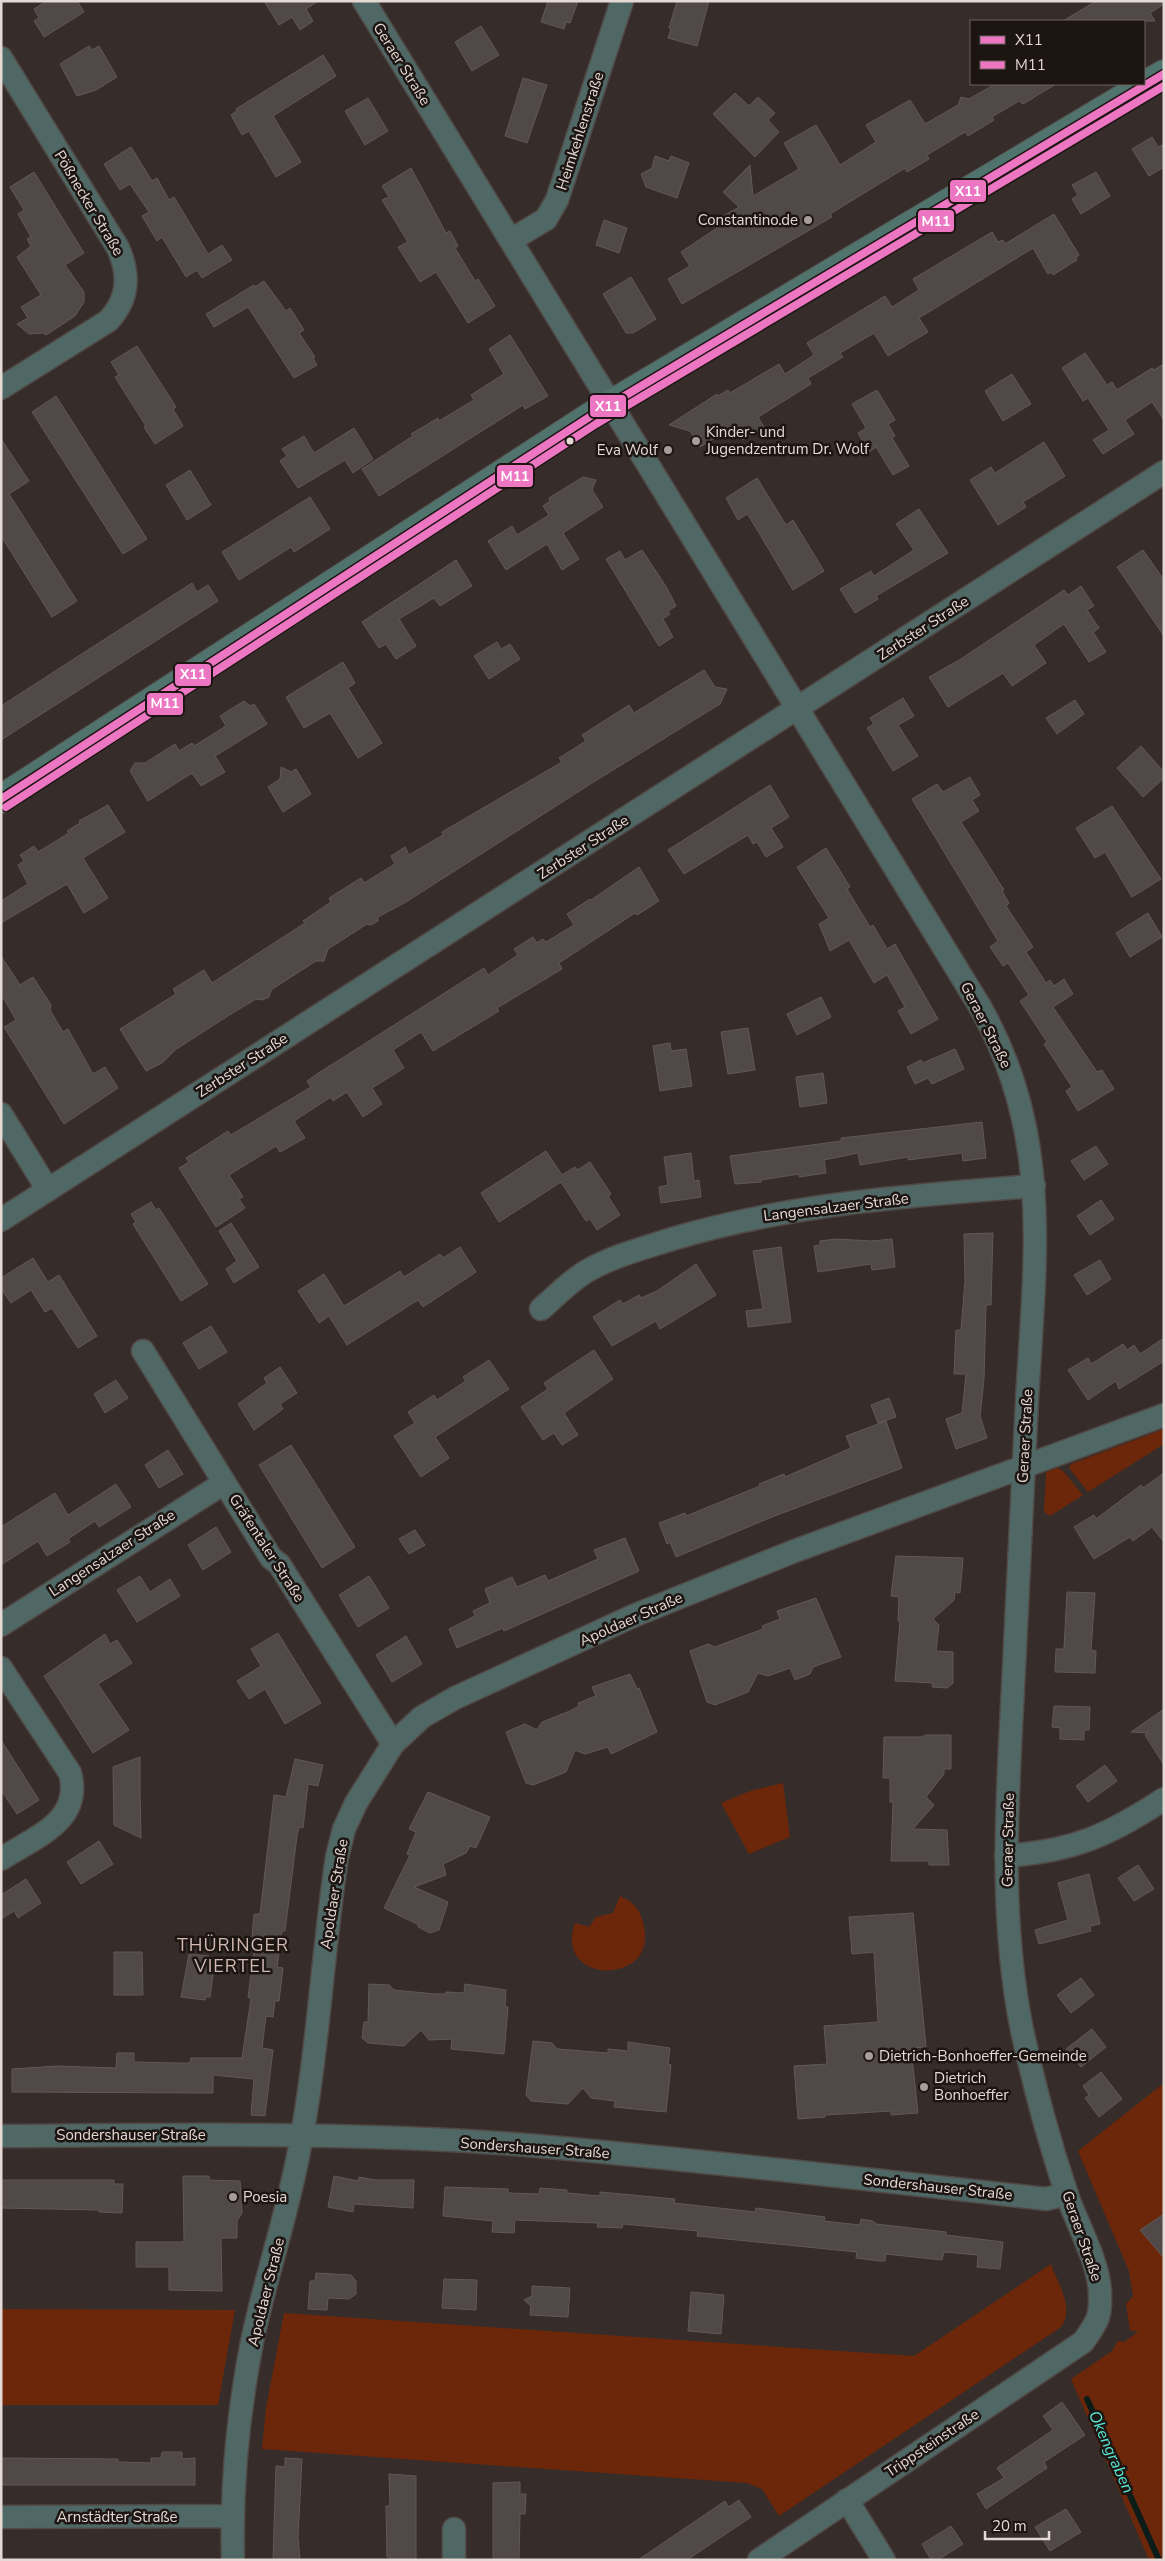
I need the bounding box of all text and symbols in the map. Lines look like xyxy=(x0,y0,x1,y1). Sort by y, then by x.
street label: Geraer Straße xyxy=(369,19,435,109)
legend xyxy=(970,20,1145,85)
text: X11 xyxy=(1015,30,1043,50)
text: M11 xyxy=(1015,55,1046,75)
street label: Heimkehlenstraße xyxy=(551,69,609,193)
street label: Pößnecker Straße xyxy=(50,147,128,259)
line badge: X11 xyxy=(949,179,987,203)
text: X11 xyxy=(954,182,981,201)
line badge: M11 xyxy=(917,209,955,233)
place label: Constantino.de xyxy=(698,210,798,230)
text: M11 xyxy=(922,212,950,231)
marker: Constantino.de xyxy=(802,214,814,226)
line badge: X11 xyxy=(589,394,627,418)
text: X11 xyxy=(594,397,621,416)
place label: Kinder- und Jugendzentrum Dr. Wolf xyxy=(705,422,870,459)
marker: Kinder- und Jugendzentrum Dr. Wolf xyxy=(690,435,702,447)
unlabelled marker xyxy=(565,436,575,446)
place label: Eva Wolf xyxy=(597,440,659,460)
marker: Eva Wolf xyxy=(662,444,674,456)
line badge: M11 xyxy=(496,464,534,488)
text: M11 xyxy=(501,467,529,486)
street label: Zerbster Straße xyxy=(873,591,973,665)
line badge: X11 xyxy=(174,663,212,687)
text: X11 xyxy=(179,665,206,684)
line badge: M11 xyxy=(146,692,184,716)
text: M11 xyxy=(151,694,179,713)
street label: Zerbster Straße xyxy=(533,810,633,884)
street label: Geraer Straße xyxy=(956,978,1016,1072)
street label: Zerbster Straße xyxy=(192,1028,292,1102)
street label: Langensalzaer Straße xyxy=(762,1188,910,1226)
street label: Geraer Straße xyxy=(1013,1388,1037,1484)
street label: Gräfentaler Straße xyxy=(225,1490,309,1606)
street label: Langensalzaer Straße xyxy=(45,1505,179,1601)
street label: Apoldaer Straße xyxy=(576,1587,686,1651)
street label: Geraer Straße xyxy=(997,1793,1019,1887)
street label: Apoldaer Straße xyxy=(315,1838,353,1950)
district label: THÜRINGER VIERTEL xyxy=(177,1933,289,1978)
place label: Dietrich-Bonhoeffer-Gemeinde xyxy=(879,2046,1087,2066)
marker: Dietrich-Bonhoeffer-Gemeinde xyxy=(863,2050,875,2062)
place label: Dietrich Bonhoeffer xyxy=(934,2068,1009,2105)
marker: Dietrich Bonhoeffer xyxy=(918,2081,930,2093)
street label: Sondershauser Straße xyxy=(56,2125,206,2145)
street label: Sondershauser Straße xyxy=(460,2133,610,2163)
street label: Sondershauser Straße xyxy=(863,2169,1013,2205)
place label: Poesia xyxy=(243,2187,287,2207)
street label: Geraer Straße xyxy=(1057,2188,1107,2284)
marker: Poesia xyxy=(227,2191,239,2203)
street label: Apoldaer Straße xyxy=(243,2236,289,2348)
street label: Trippsteinstraße xyxy=(881,2404,983,2482)
water label: Okengraben xyxy=(1083,2407,1139,2497)
street label: Arnstädter Straße xyxy=(56,2507,178,2527)
scale bar xyxy=(985,2508,1049,2540)
text: 20 m xyxy=(992,2516,1027,2536)

